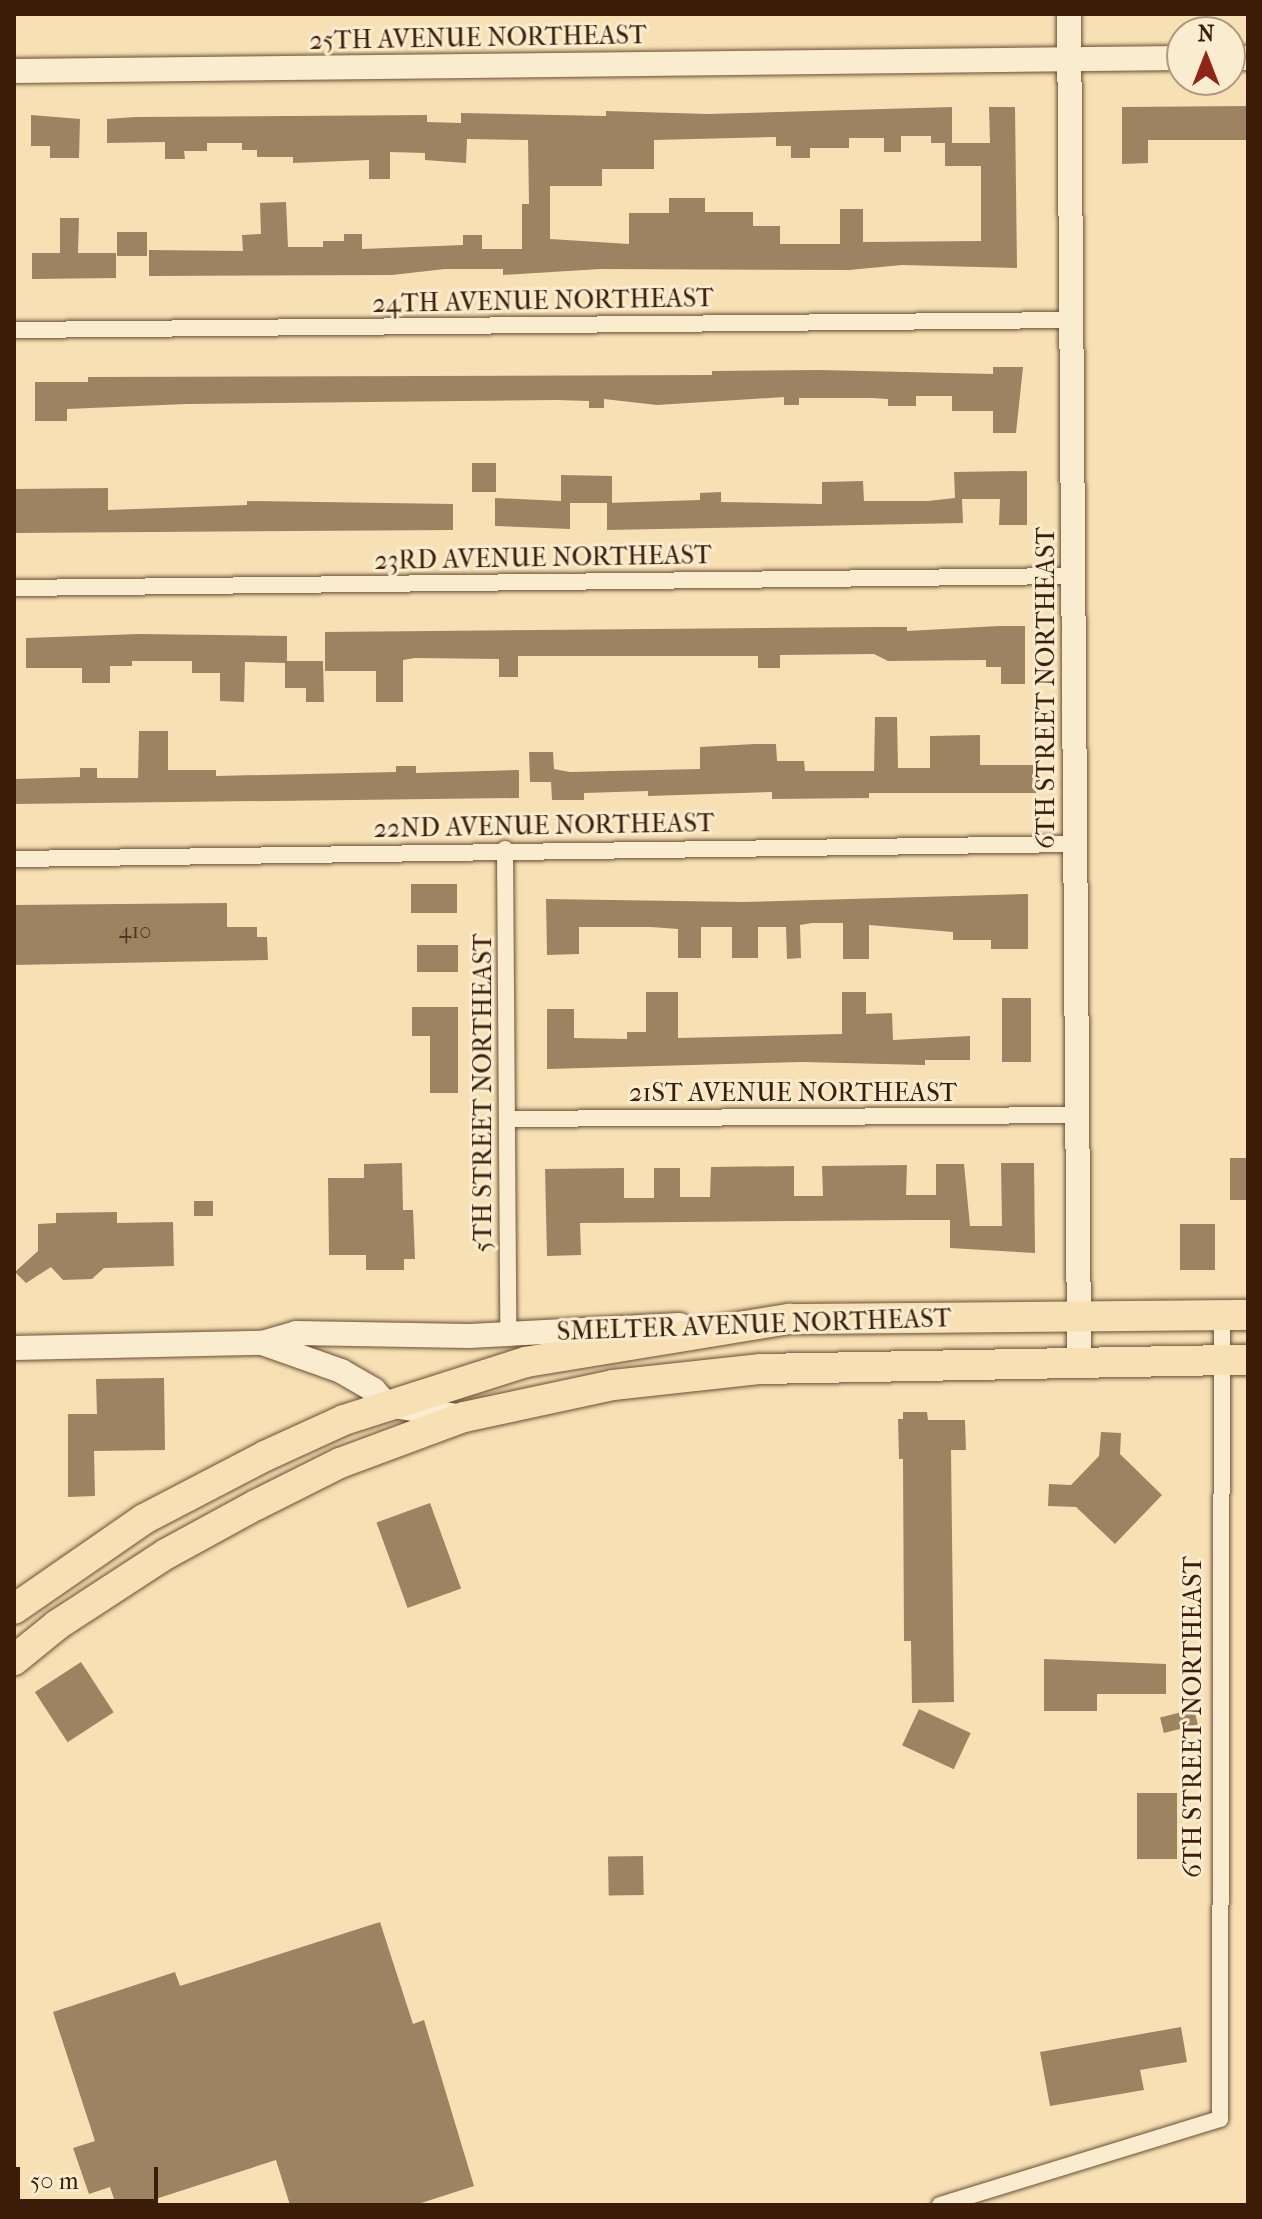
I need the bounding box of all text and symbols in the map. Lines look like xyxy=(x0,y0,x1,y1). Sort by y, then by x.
north arrow xyxy=(1166,16,1246,96)
street label: 25TH AVENUE NORTHEAST xyxy=(309,19,647,57)
text: N xyxy=(1198,21,1214,47)
street label: 24TH AVENUE NORTHEAST xyxy=(372,282,714,320)
street label: 6TH STREET NORTHEAST xyxy=(1030,527,1062,849)
street label: 23RD AVENUE NORTHEAST xyxy=(374,539,712,577)
street label: 22ND AVENUE NORTHEAST xyxy=(373,807,715,845)
house number: 410 xyxy=(119,919,151,945)
street label: 5TH STREET NORTHEAST xyxy=(467,933,499,1253)
street label: 21ST AVENUE NORTHEAST xyxy=(629,1077,957,1109)
street label: SMELTER AVENUE NORTHEAST xyxy=(556,1303,952,1347)
street label: 6TH STREET NORTHEAST xyxy=(1177,1556,1209,1878)
scale bar xyxy=(20,2151,162,2201)
text: 50 m xyxy=(30,2167,79,2195)

